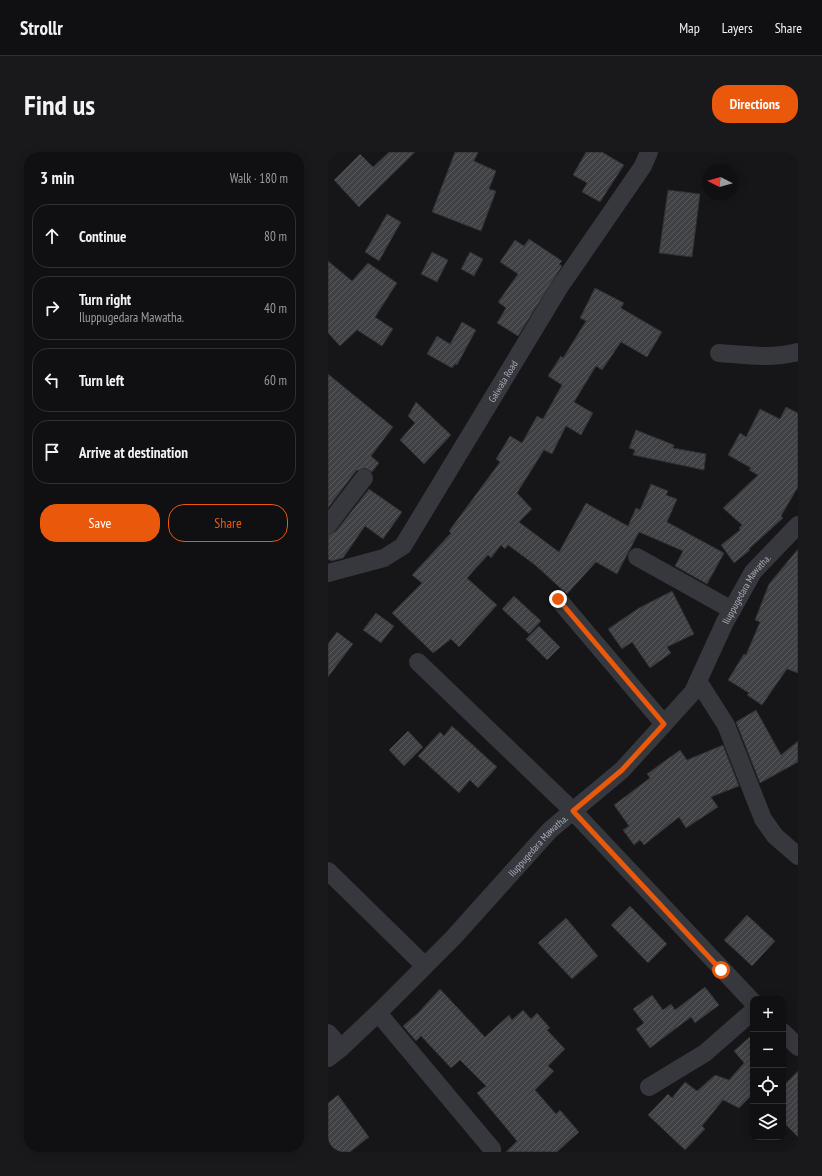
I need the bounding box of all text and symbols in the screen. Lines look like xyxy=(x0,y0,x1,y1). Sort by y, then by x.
text: Strollr xyxy=(20,16,63,40)
text: Map xyxy=(679,19,700,37)
text: Layers xyxy=(722,19,753,37)
text: Share xyxy=(775,19,802,37)
button: Directions xyxy=(712,85,798,123)
text: Find us xyxy=(24,86,95,123)
north arrow xyxy=(702,164,738,200)
text: 3 min xyxy=(40,167,74,189)
text: Walk · 180 m xyxy=(230,170,288,187)
icon: ahead xyxy=(41,225,63,247)
text: Continue xyxy=(79,227,126,246)
text: 80 m xyxy=(264,228,287,245)
text: Turn right xyxy=(79,290,131,309)
icon: right xyxy=(41,297,63,319)
text: 40 m xyxy=(264,300,287,317)
text: Iluppugedara Mawatha. xyxy=(79,309,184,326)
street label: Galwala Road xyxy=(485,358,520,405)
icon: left xyxy=(41,369,63,391)
text: Turn left xyxy=(79,371,124,390)
text: 60 m xyxy=(264,372,287,389)
icon: arrive xyxy=(41,441,63,463)
text: Arrive at destination xyxy=(79,443,188,462)
button: Save xyxy=(40,504,160,542)
button: Share xyxy=(168,504,288,542)
street label: Iluppugedara Mawatha. xyxy=(719,551,773,626)
route end xyxy=(549,590,567,608)
street label: Iluppugedara Mawatha. xyxy=(505,811,570,879)
route start xyxy=(712,961,730,979)
map controls xyxy=(750,996,786,1140)
button: + xyxy=(750,996,786,1032)
button: − xyxy=(750,1032,786,1068)
button: locate xyxy=(750,1068,786,1104)
button: layers xyxy=(750,1104,786,1140)

